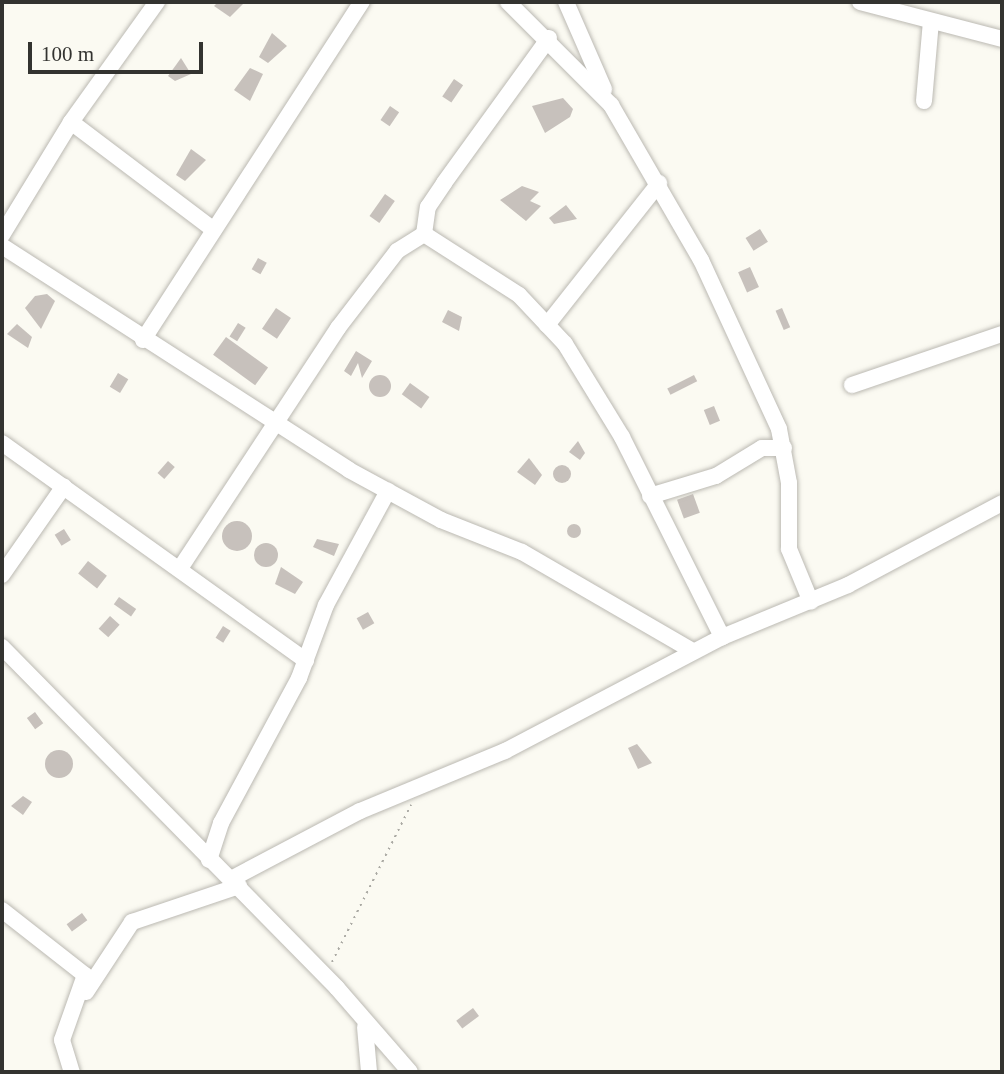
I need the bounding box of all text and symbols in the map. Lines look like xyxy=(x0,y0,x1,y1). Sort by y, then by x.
scale bar xyxy=(32,28,206,72)
text: 100 m xyxy=(41,42,94,66)

